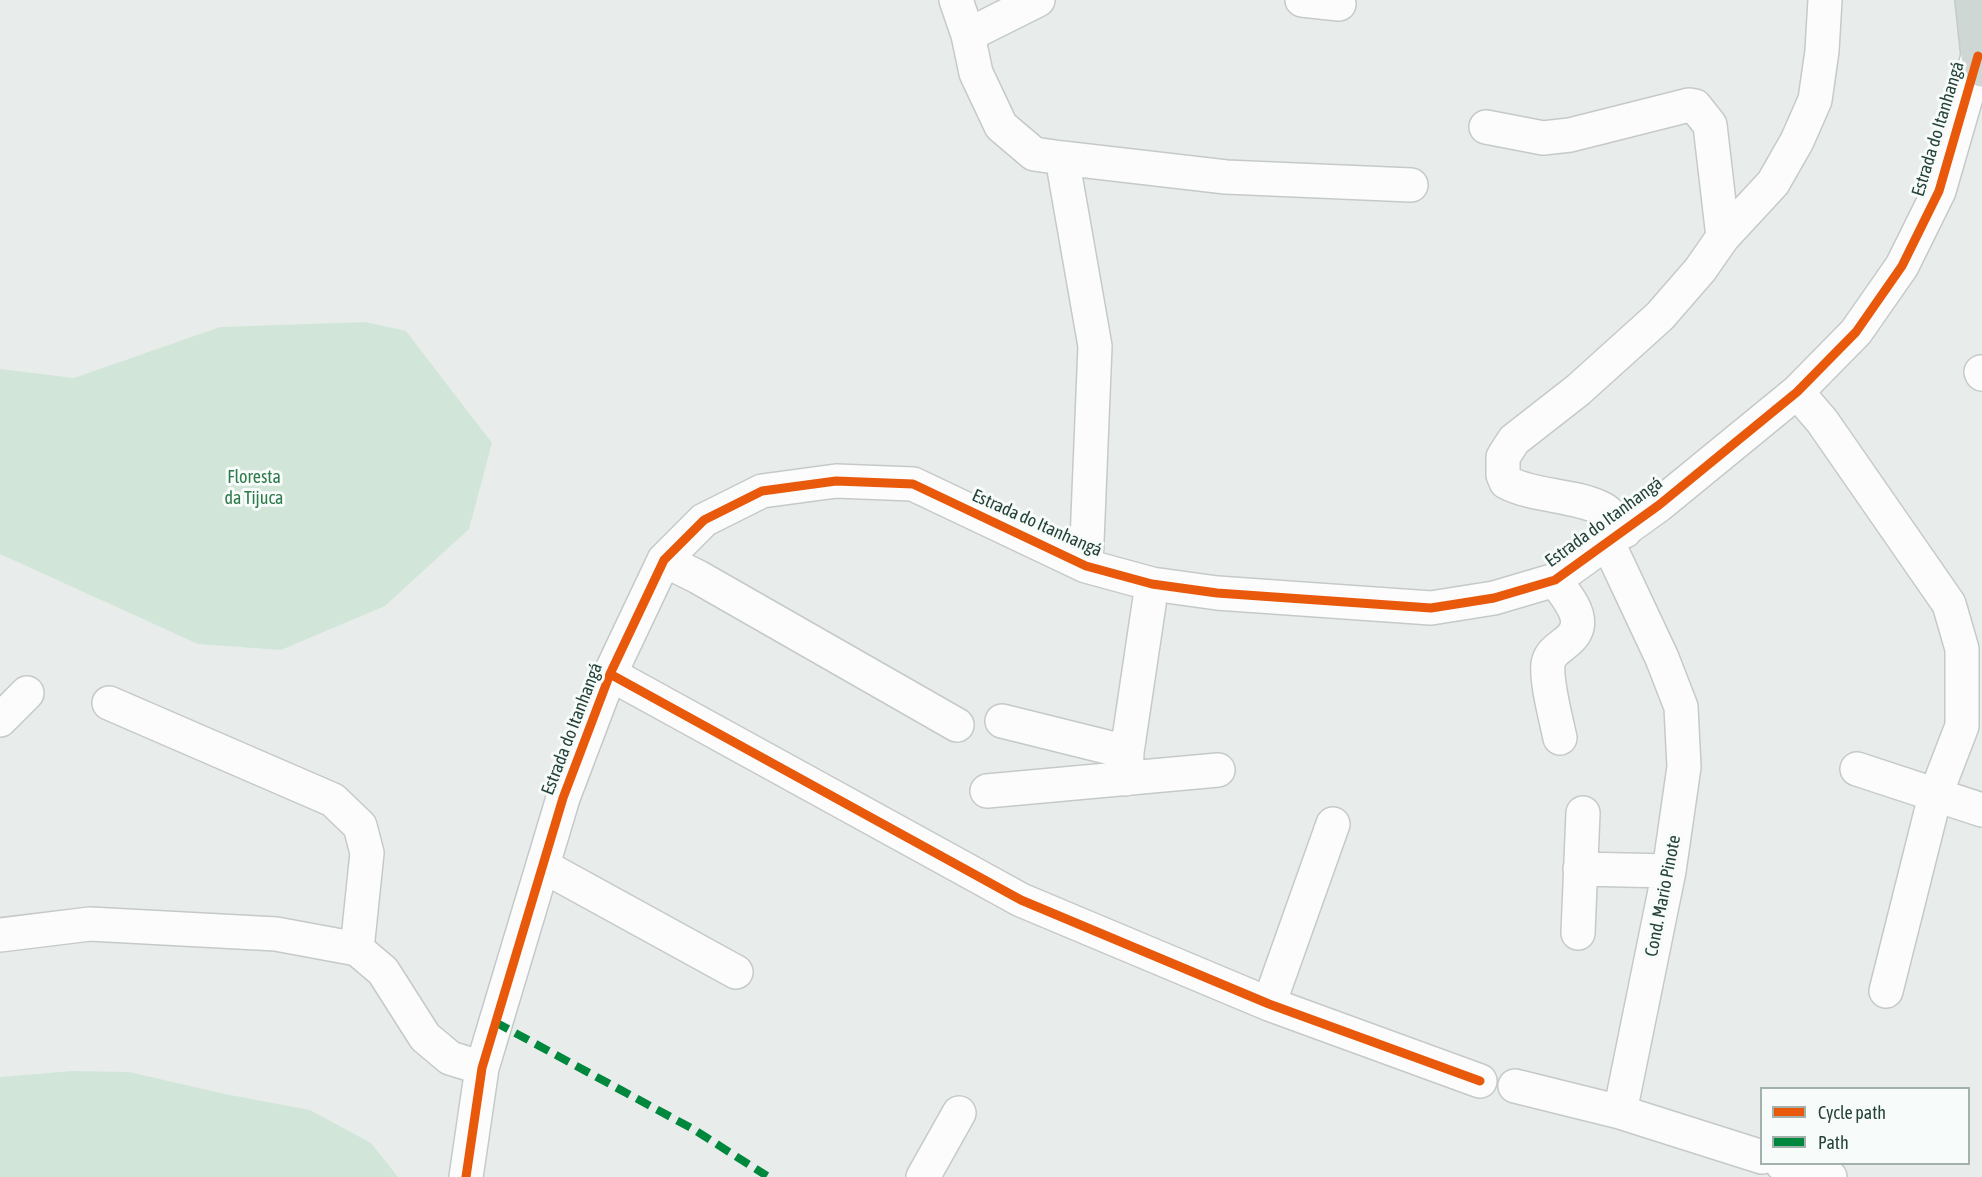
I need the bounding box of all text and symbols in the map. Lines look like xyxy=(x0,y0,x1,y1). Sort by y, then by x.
street label: Estrada do Itanhangá xyxy=(1907,59,1969,199)
park label: Floresta da Tijuca xyxy=(225,466,283,508)
street label: Estrada do Itanhangá xyxy=(1541,472,1667,572)
street label: Estrada do Itanhangá xyxy=(969,485,1105,561)
street label: Estrada do Itanhangá xyxy=(537,660,607,798)
street label: Cond. Mario Pinote xyxy=(1641,833,1685,959)
legend xyxy=(1760,1087,1970,1165)
text: Cycle path xyxy=(1818,1102,1886,1123)
text: Path xyxy=(1818,1132,1849,1153)

